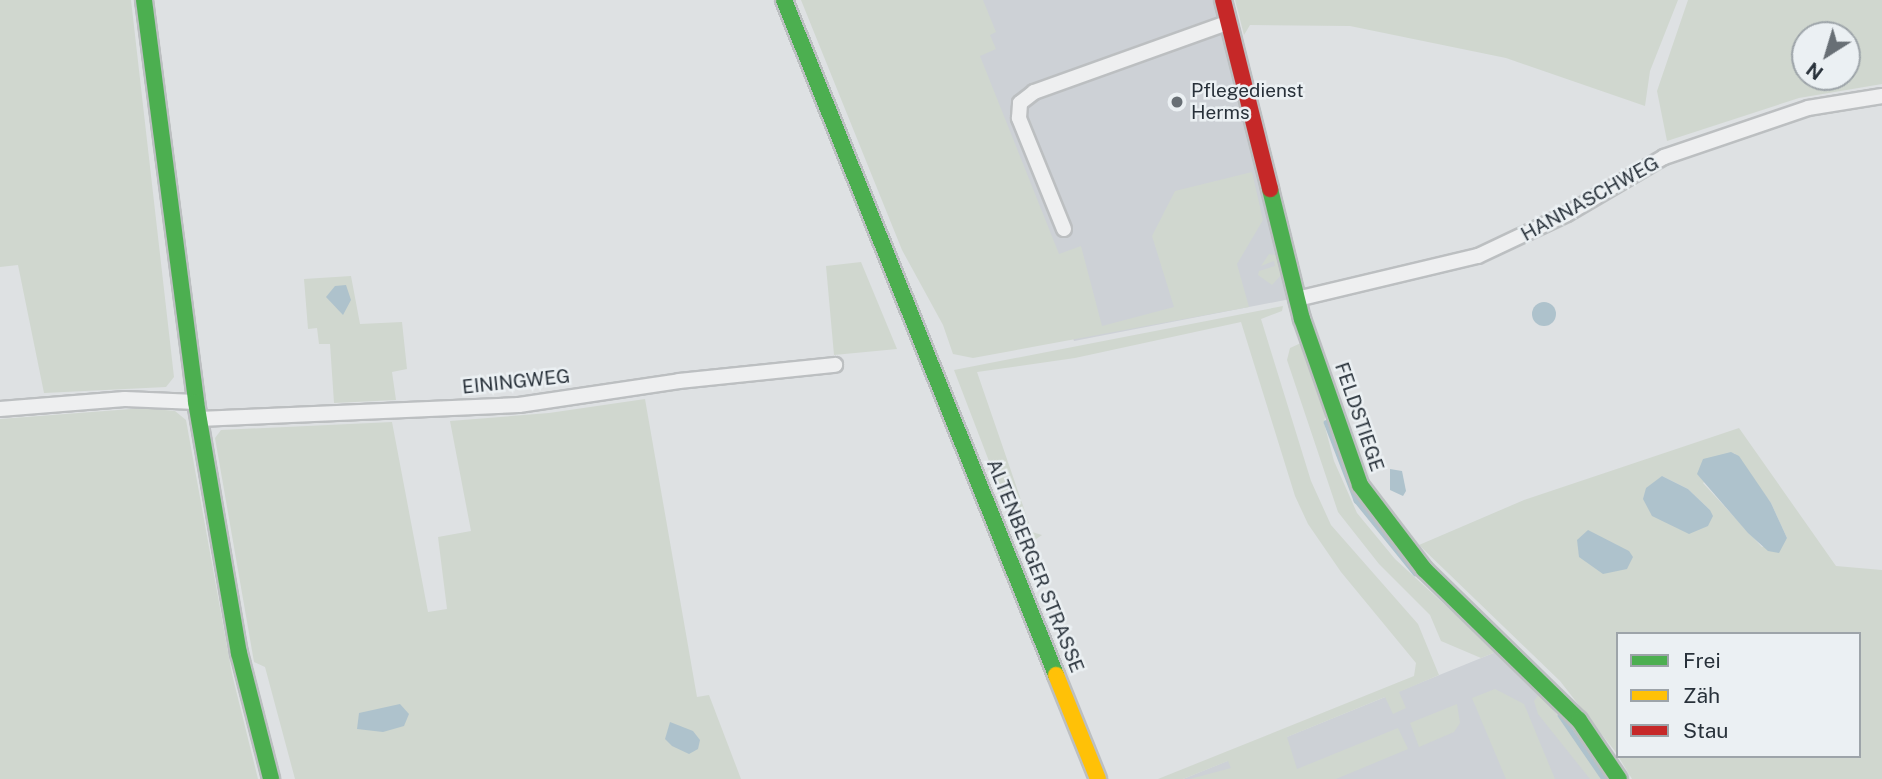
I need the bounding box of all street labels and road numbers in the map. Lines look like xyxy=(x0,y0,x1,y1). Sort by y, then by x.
street label: HANNASCHWEG xyxy=(1517,152,1663,246)
street label: FELDSTIEGE xyxy=(1330,360,1388,474)
street label: EININGWEG xyxy=(461,365,571,399)
street label: ALTENBERGER STRASSE xyxy=(982,456,1088,676)

